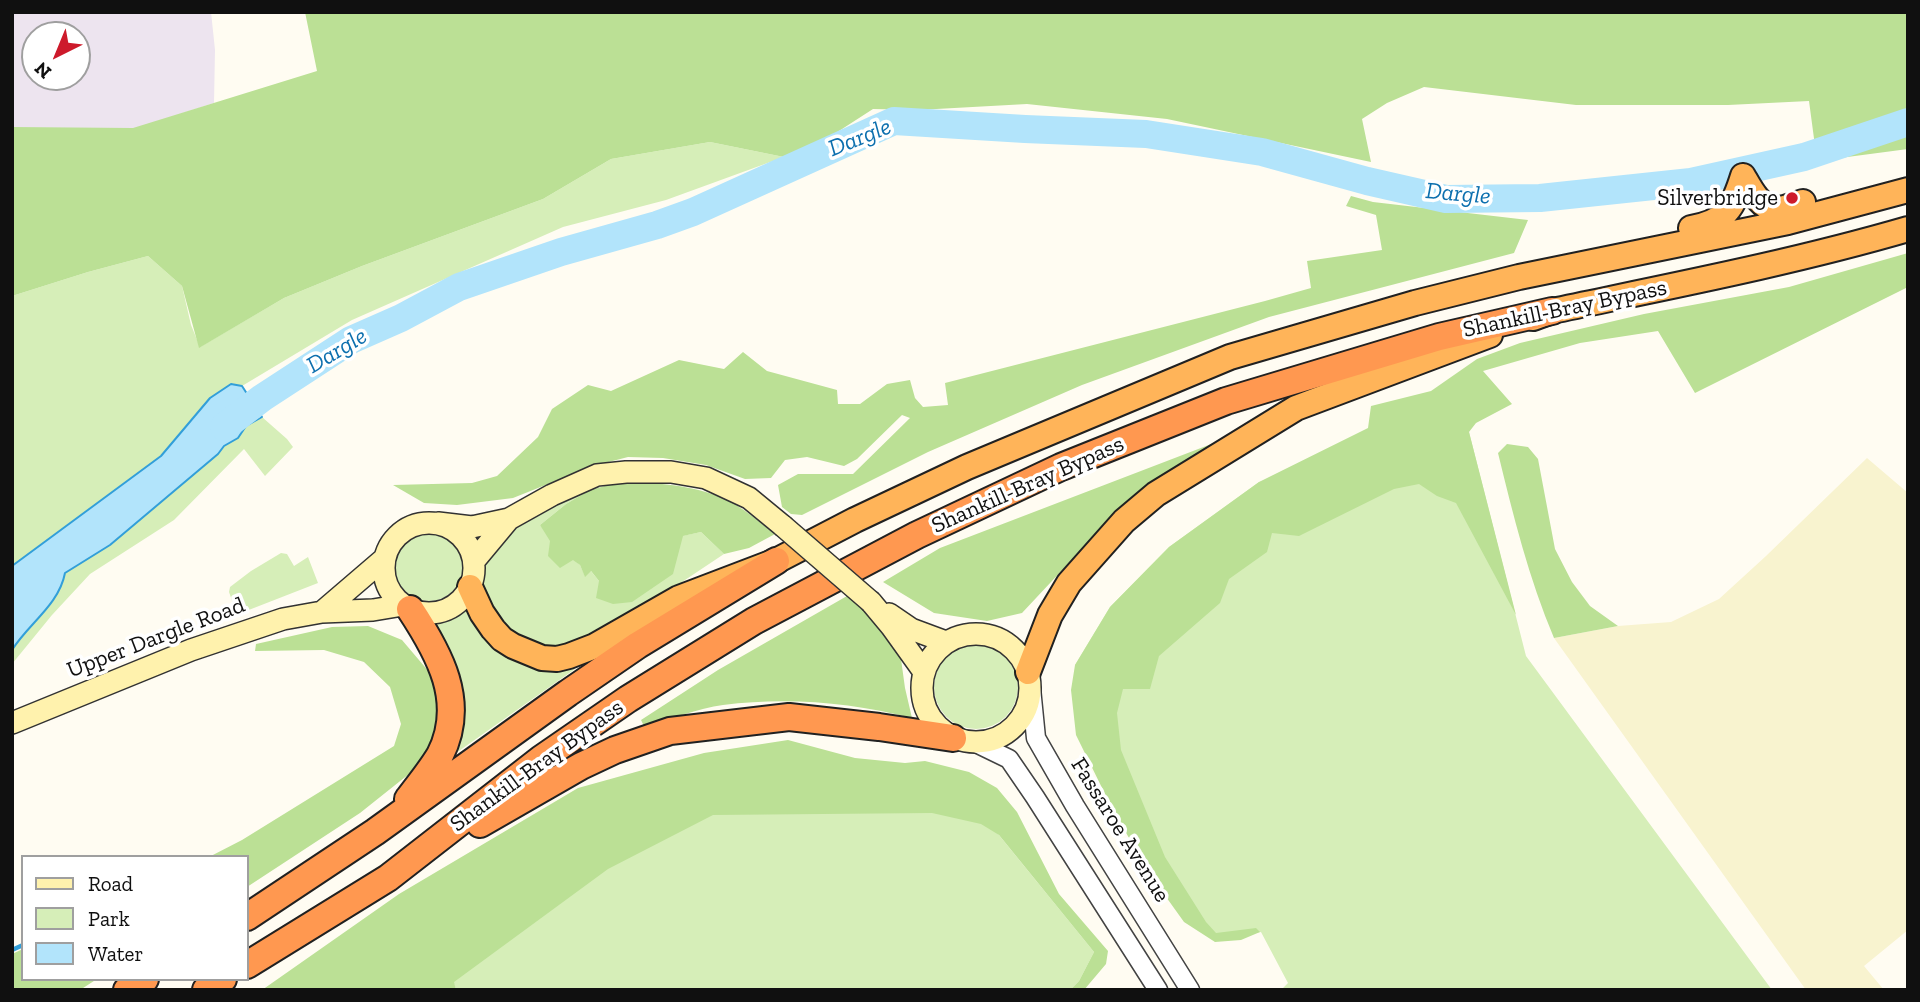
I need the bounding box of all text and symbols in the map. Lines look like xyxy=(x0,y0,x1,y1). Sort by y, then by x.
north arrow xyxy=(21,21,91,91)
text: N xyxy=(30,57,56,84)
water label: Dargle xyxy=(824,112,896,164)
water label: Dargle xyxy=(1424,177,1492,211)
place label: Silverbridge xyxy=(1657,184,1778,212)
marker: Silverbridge xyxy=(1784,190,1800,206)
street label: Shankill-Bray Bypass xyxy=(1461,274,1669,344)
water label: Dargle xyxy=(302,322,372,380)
street label: Shankill-Bray Bypass xyxy=(928,430,1128,540)
street label: Upper Dargle Road xyxy=(63,591,249,685)
street label: Shankill-Bray Bypass xyxy=(445,694,629,838)
street label: Fassaroe Avenue xyxy=(1065,753,1175,907)
legend xyxy=(21,855,248,981)
text: Road xyxy=(88,871,133,896)
text: Park xyxy=(88,906,130,931)
text: Water xyxy=(88,941,143,966)

